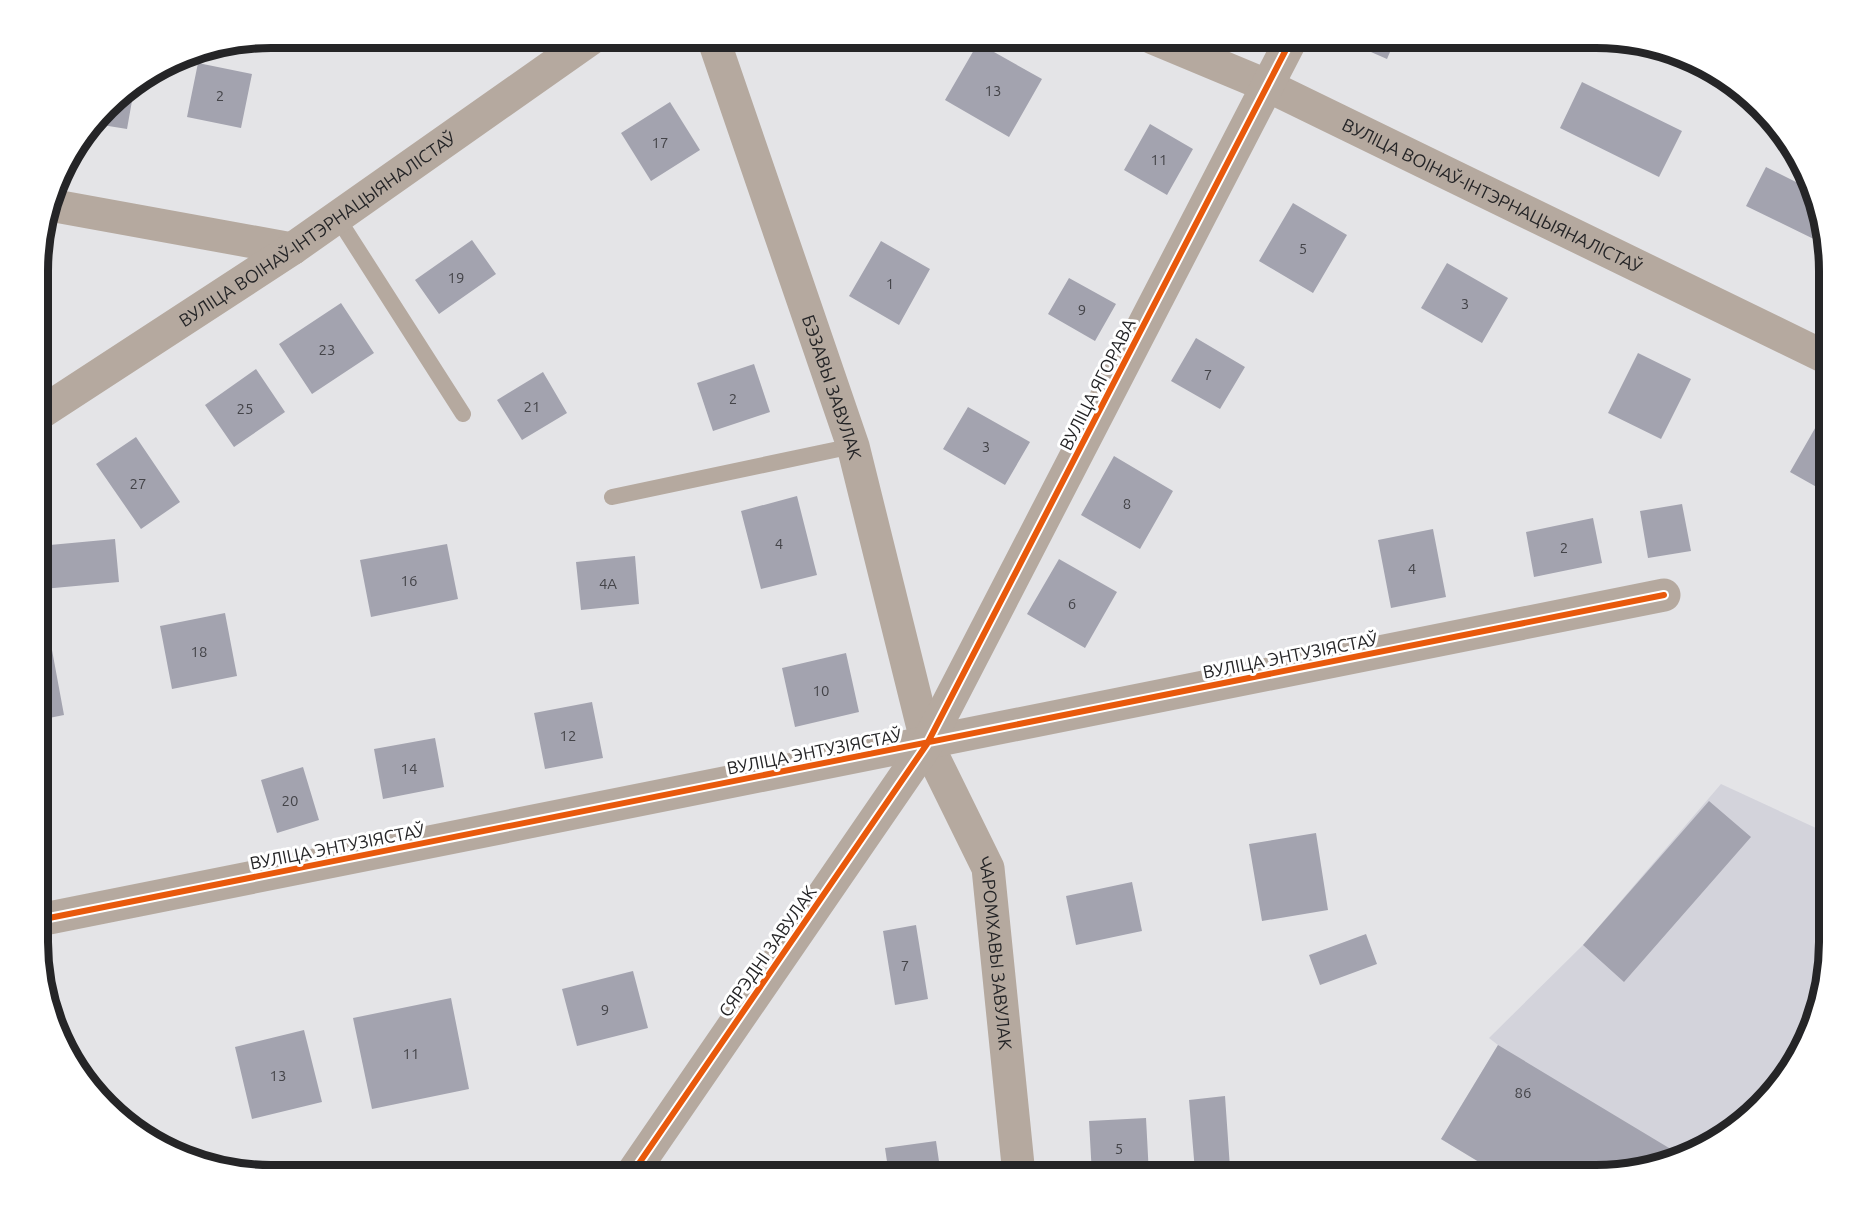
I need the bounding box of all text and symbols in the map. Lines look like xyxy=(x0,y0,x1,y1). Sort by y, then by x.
house number: 13 xyxy=(985,82,1001,99)
house number: 2 xyxy=(216,87,224,104)
street label: ВУЛІЦА ВОІНАЎ-ІНТЭРНАЦЫЯНАЛІСТАЎ xyxy=(1339,114,1646,276)
street label: ВУЛІЦА ВОІНАЎ-ІНТЭРНАЦЫЯНАЛІСТАЎ xyxy=(175,127,459,330)
house number: 17 xyxy=(652,134,668,151)
house number: 11 xyxy=(1151,151,1167,168)
house number: 5 xyxy=(1299,240,1307,257)
house number: 19 xyxy=(448,269,464,286)
house number: 1 xyxy=(886,275,894,292)
house number: 3 xyxy=(1461,295,1469,312)
house number: 9 xyxy=(1078,301,1086,318)
street label: БЭЗАВЫ ЗАВУЛАК xyxy=(799,312,866,461)
street label: ВУЛІЦА ЯГОРАВА xyxy=(1055,315,1139,453)
house number: 23 xyxy=(319,341,335,358)
house number: 7 xyxy=(1204,366,1212,383)
house number: 2 xyxy=(729,390,737,407)
house number: 21 xyxy=(524,398,540,415)
house number: 25 xyxy=(237,400,253,417)
house number: 3 xyxy=(982,438,990,455)
house number: 27 xyxy=(130,475,146,492)
house number: 8 xyxy=(1123,495,1131,512)
house number: 4 xyxy=(775,535,783,552)
house number: 2 xyxy=(1560,539,1568,556)
house number: 4 xyxy=(1408,560,1416,577)
house number: 16 xyxy=(401,572,417,589)
house number: 4А xyxy=(599,575,617,592)
house number: 6 xyxy=(1068,595,1076,612)
street label: ВУЛІЦА ЭНТУЗІЯСТАЎ xyxy=(1201,627,1379,682)
house number: 18 xyxy=(191,643,207,660)
house number: 10 xyxy=(813,682,829,699)
street label: ВУЛІЦА ЭНТУЗІЯСТАЎ xyxy=(725,723,903,778)
house number: 12 xyxy=(560,727,576,744)
house number: 14 xyxy=(401,760,417,777)
house number: 20 xyxy=(282,792,298,809)
street label: ВУЛІЦА ЭНТУЗІЯСТАЎ xyxy=(248,818,426,873)
street label: ЧАРОМХАВЫ ЗАВУЛАК xyxy=(974,853,1016,1051)
street label: СЯРЭДНІ ЗАВУЛАК xyxy=(714,882,820,1020)
house number: 7 xyxy=(901,957,909,974)
house number: 9 xyxy=(601,1001,609,1018)
house number: 11 xyxy=(403,1045,419,1062)
house number: 13 xyxy=(270,1067,286,1084)
house number: 86 xyxy=(1515,1084,1531,1101)
house number: 5 xyxy=(1115,1140,1123,1157)

